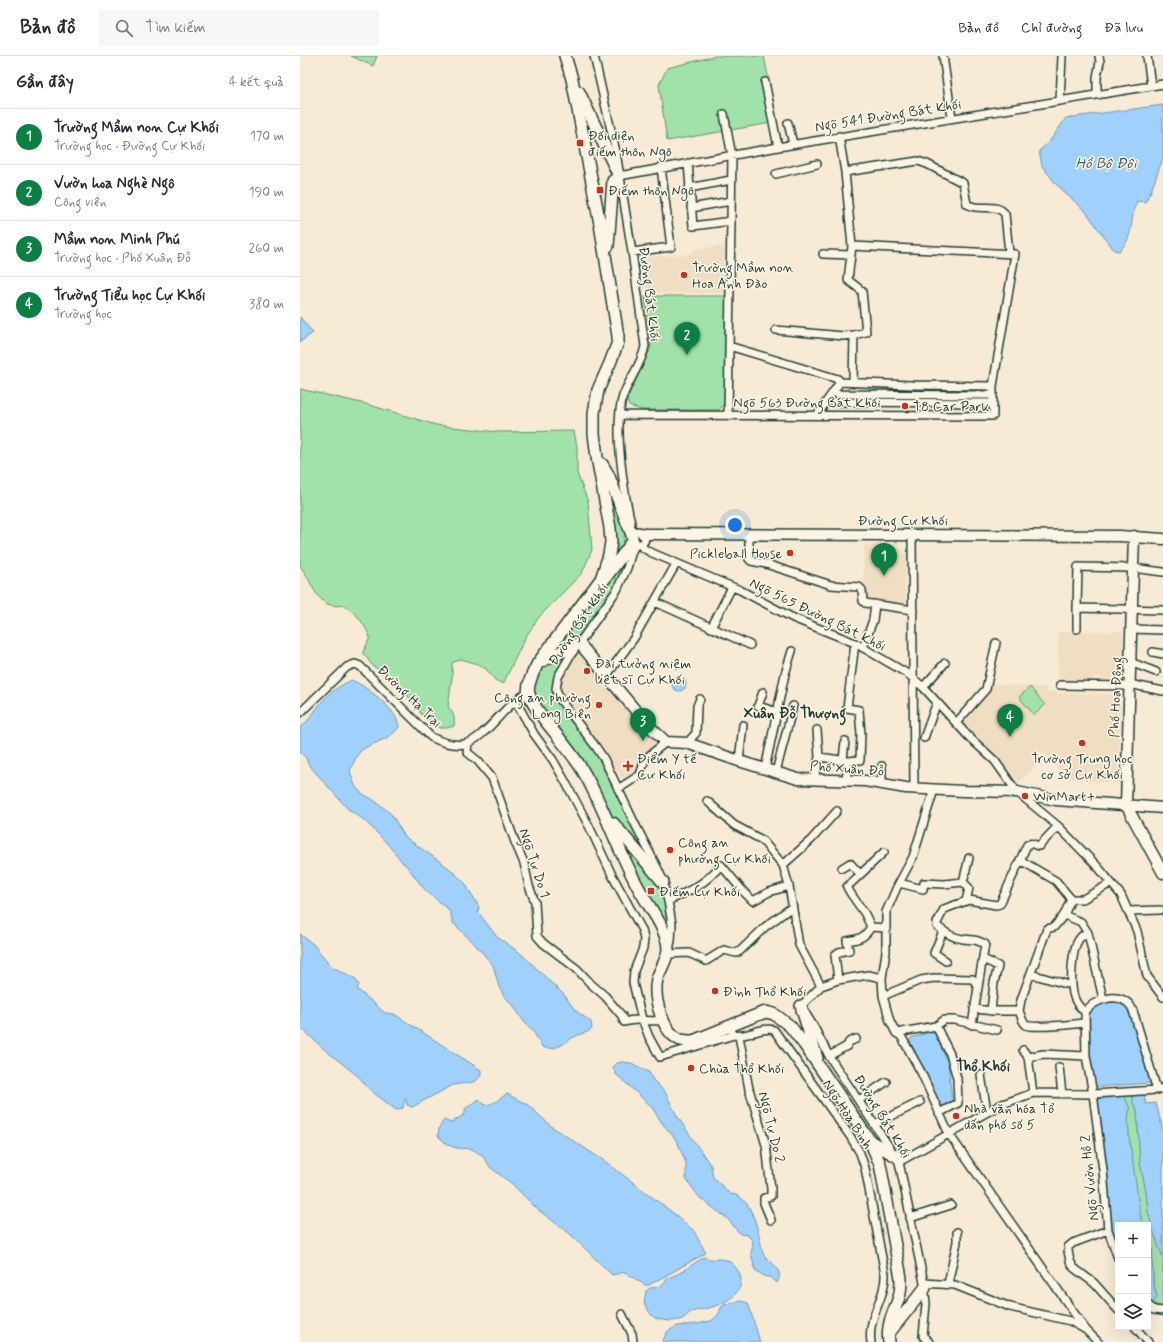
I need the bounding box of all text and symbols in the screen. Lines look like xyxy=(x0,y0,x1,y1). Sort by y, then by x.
search box xyxy=(99,10,379,46)
text: Bản đồ xyxy=(20,15,75,40)
icon: search xyxy=(113,17,135,39)
text: Tìm kiếm xyxy=(145,18,205,38)
text: Bản đồ xyxy=(958,19,999,37)
text: Chỉ đường xyxy=(1021,19,1082,37)
text: Đã lưu xyxy=(1104,19,1143,37)
text: Gần đây xyxy=(16,71,74,93)
text: 4 kết quả xyxy=(229,74,284,91)
street label: Ngõ 541 Đường Bát Khối xyxy=(814,96,963,138)
text: Trường Mầm non Cự Khối xyxy=(54,118,219,138)
place label: Đối diện điếm thôn Ngô xyxy=(588,127,672,162)
text: 1 xyxy=(26,128,32,145)
text: 170 m xyxy=(250,128,284,145)
text: Trường học · Đường Cự Khối xyxy=(54,138,205,155)
marker: Đối diện điếm thôn Ngô xyxy=(575,138,585,148)
water label: Hồ Bộ Đội xyxy=(1075,154,1138,174)
text: Vườn hoa Nghè Ngô xyxy=(54,174,175,194)
place label: Điếm thôn Ngô xyxy=(608,182,694,201)
text: 2 xyxy=(26,184,32,201)
text: 190 m xyxy=(249,184,284,201)
marker: Điếm thôn Ngô xyxy=(595,185,605,195)
text: Công viên xyxy=(54,194,106,211)
text: Mầm non Minh Phú xyxy=(54,230,180,250)
text: 3 xyxy=(26,240,32,257)
text: 260 m xyxy=(249,240,284,257)
street label: Đường Bát Khối xyxy=(632,246,664,343)
text: Trường học · Phố Xuân Đỗ xyxy=(54,250,191,267)
place label: Trường Mầm non Hoa Anh Đào xyxy=(692,259,794,293)
marker: Trường Mầm non Hoa Anh Đào xyxy=(679,270,689,280)
text: Trường Tiểu học Cự Khối xyxy=(54,286,206,306)
text: 4 xyxy=(25,296,33,313)
text: 380 m xyxy=(249,296,284,313)
text: Trường học xyxy=(54,306,112,323)
pin: 2 xyxy=(674,322,700,355)
street label: Ngõ 563 Đường Bát Khối xyxy=(733,394,881,414)
place label: T8 Car Park xyxy=(913,398,989,416)
marker: T8 Car Park xyxy=(900,401,910,411)
street label: Đường Cự Khối xyxy=(858,512,948,532)
your location xyxy=(725,515,745,535)
pin: 1 xyxy=(871,543,897,576)
place label: Pickleball House xyxy=(690,545,782,563)
marker: Pickleball House xyxy=(785,548,795,558)
street label: Ngõ 565 Đường Bát Khối xyxy=(746,574,889,658)
street label: Đường Bát Khối xyxy=(545,580,615,670)
place label: Đài tưởng niệm liệt sĩ Cự Khối xyxy=(595,655,691,689)
street label: Phố Hoa Động xyxy=(1106,656,1128,738)
street label: Đường Hạ Trại xyxy=(372,661,445,733)
marker: Đài tưởng niệm liệt sĩ Cự Khối xyxy=(582,666,592,676)
place label: Công an phường Long Biên xyxy=(494,689,591,724)
marker: Công an phường Long Biên xyxy=(594,700,604,710)
district label: Xuân Đỗ Thượng xyxy=(744,704,846,726)
pin: 4 xyxy=(997,704,1023,737)
pin: 3 xyxy=(630,708,656,741)
marker: Trường Trung học cơ sở Cự Khối xyxy=(1077,738,1087,748)
place label: Điểm Y tế Cự Khối xyxy=(637,750,697,784)
place label: Trường Trung học cơ sở Cự Khối xyxy=(1031,750,1133,784)
street label: Phố Xuân Đỗ xyxy=(809,757,885,781)
marker: Điểm Y tế Cự Khối xyxy=(622,760,634,772)
place label: WinMart+ xyxy=(1033,788,1096,806)
marker: WinMart+ xyxy=(1020,791,1030,801)
street label: Ngõ Tự Do 1 xyxy=(512,826,554,901)
place label: Công an phường Cự Khối xyxy=(678,834,771,870)
marker: Công an phường Cự Khối xyxy=(665,845,675,855)
place label: Điếm Cự Khối xyxy=(659,883,740,901)
marker: Điếm Cự Khối xyxy=(646,886,656,896)
place label: Đình Thổ Khối xyxy=(723,983,806,1001)
marker: Đình Thổ Khối xyxy=(710,986,720,996)
district label: Thổ Khối xyxy=(956,1057,1011,1077)
place label: Chùa Thổ Khối xyxy=(699,1060,784,1078)
marker: Chùa Thổ Khối xyxy=(686,1063,696,1073)
street label: Đường Bát Khối xyxy=(848,1071,915,1163)
street label: Ngõ Hòa Bình xyxy=(816,1076,876,1154)
street label: Ngõ Tự Do 2 xyxy=(752,1090,789,1165)
place label: Nhà văn hóa Tổ dấn phố số 5 xyxy=(964,1100,1054,1134)
marker: Nhà văn hóa Tổ dấn phố số 5 xyxy=(951,1111,961,1121)
street label: Ngõ Vườn Hồ 2 xyxy=(1077,1134,1105,1222)
map controls xyxy=(1115,1222,1151,1330)
button: + xyxy=(1115,1222,1151,1258)
button: − xyxy=(1115,1258,1151,1294)
button: layers xyxy=(1115,1294,1151,1330)

